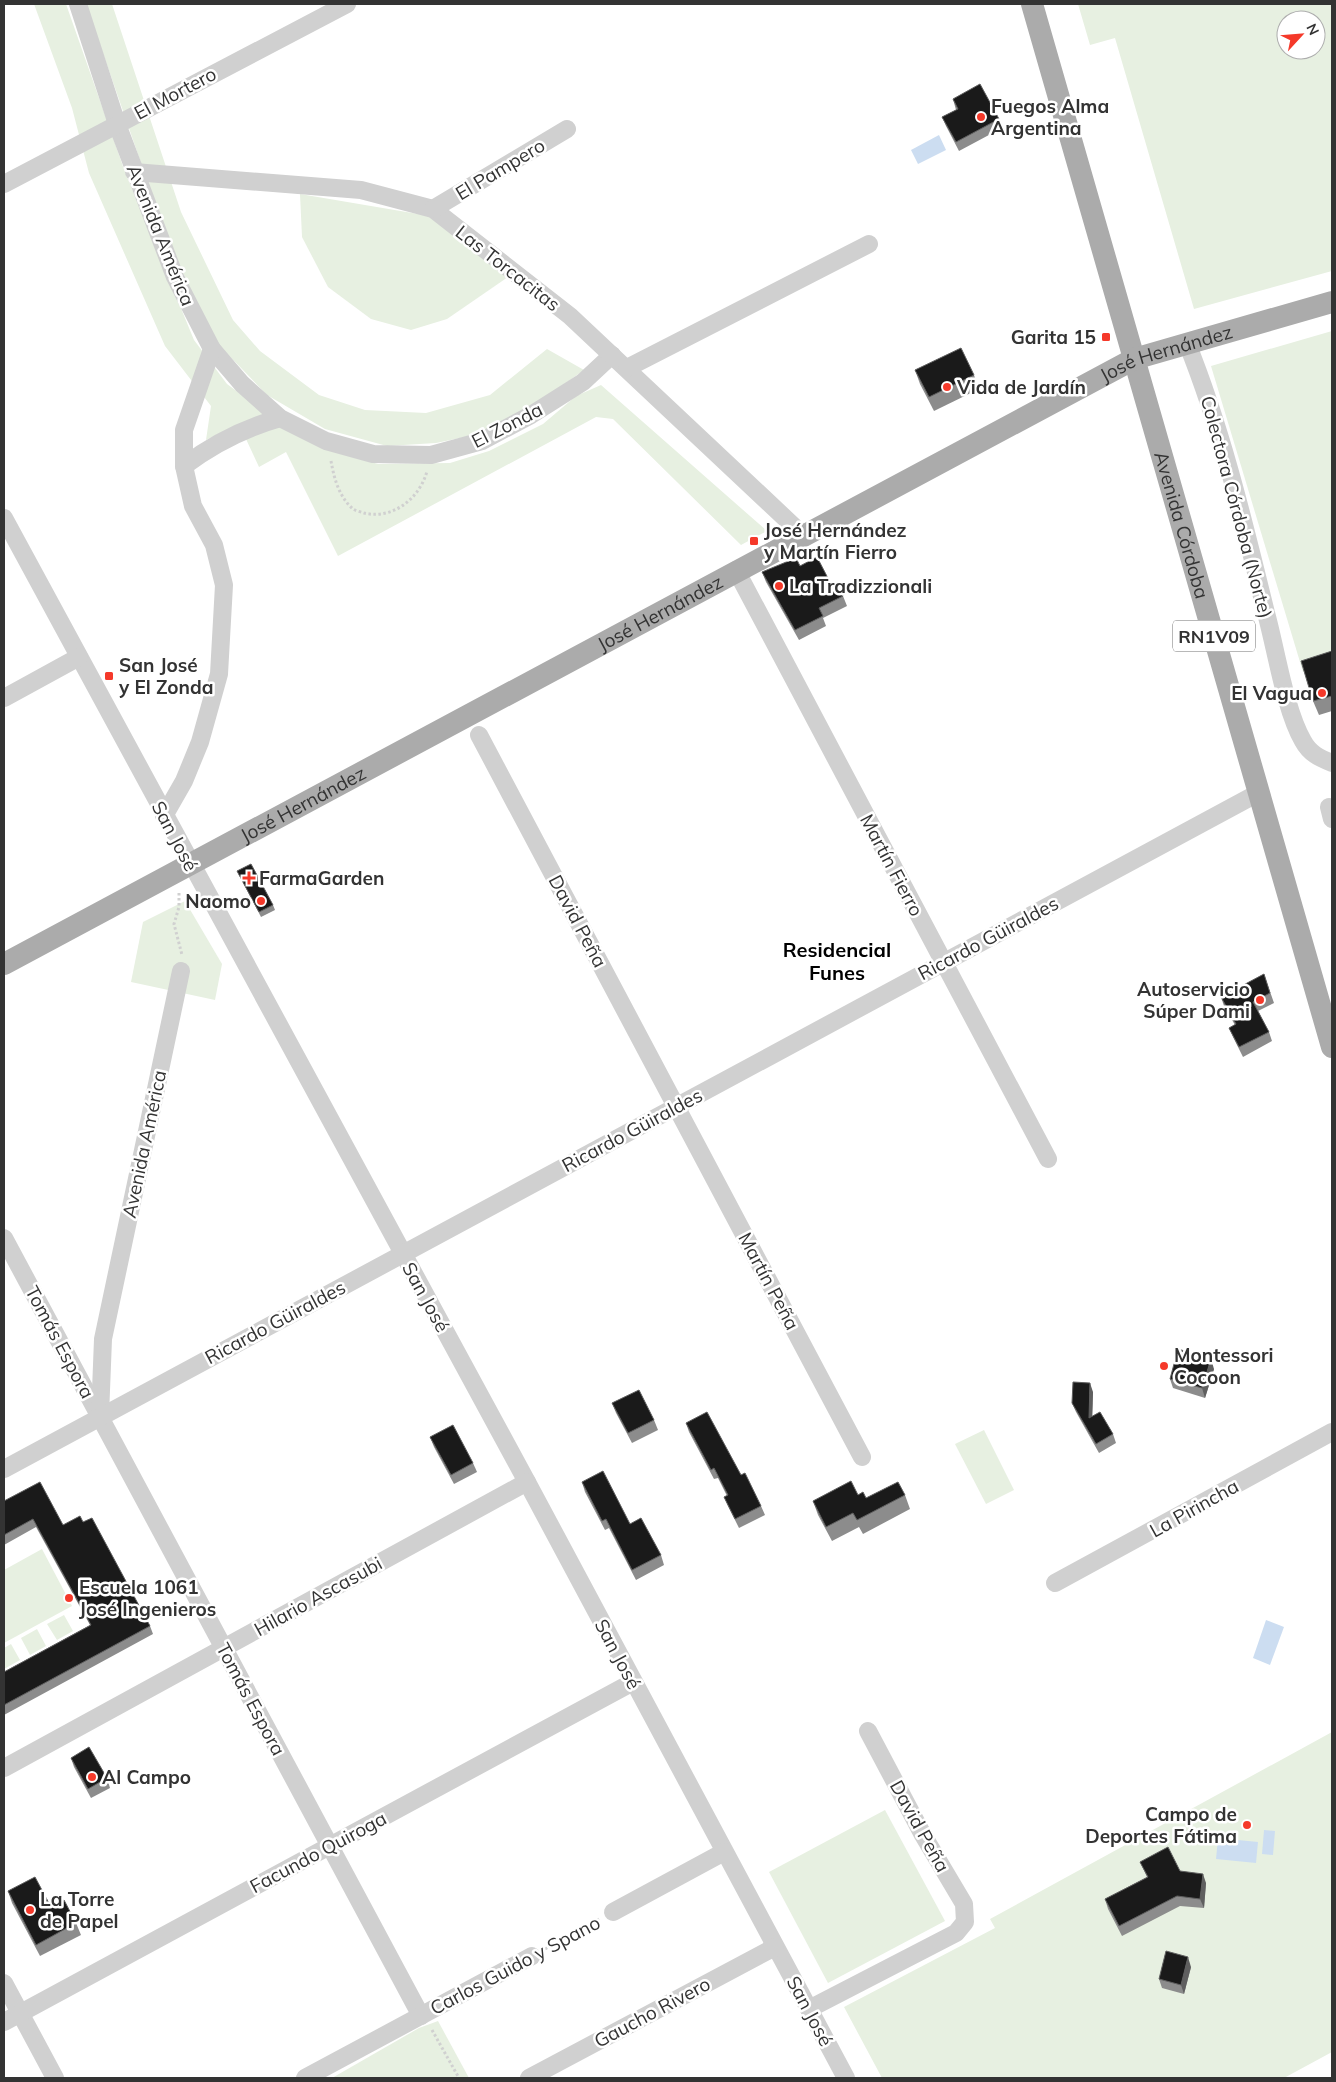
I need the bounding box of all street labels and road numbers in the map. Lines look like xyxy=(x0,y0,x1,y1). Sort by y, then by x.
street label: El Mortero xyxy=(130,61,220,125)
street label: El Pampero xyxy=(451,133,549,205)
street label: Avenida América xyxy=(122,161,200,309)
street label: Las Torcacitas xyxy=(451,220,565,316)
street label: José Hernández xyxy=(1096,319,1235,387)
street label: Colectora Córdoba (Norte) xyxy=(1196,393,1278,621)
street label: El Zonda xyxy=(467,397,547,453)
street label: Avenida Córdoba xyxy=(1149,448,1214,601)
street label: José Hernández xyxy=(593,569,727,656)
road number: RN1V09 xyxy=(1173,620,1255,652)
street label: José Hernández xyxy=(236,761,370,847)
street label: San José xyxy=(147,797,203,875)
street label: Martín Fierro xyxy=(855,810,929,920)
street label: David Peña xyxy=(544,871,612,971)
street label: Ricardo Güiraldes xyxy=(914,891,1062,985)
street label: Avenida América xyxy=(117,1068,171,1220)
street label: Ricardo Güiraldes xyxy=(558,1083,706,1177)
street label: Martín Peña xyxy=(733,1228,805,1334)
street label: San José xyxy=(397,1258,455,1336)
street label: Ricardo Güiraldes xyxy=(201,1275,349,1369)
street label: Tomás Espora xyxy=(20,1282,100,1402)
street label: La Pirincha xyxy=(1145,1474,1243,1542)
street label: Hilario Ascasubi xyxy=(250,1551,386,1641)
street label: San José xyxy=(590,1615,646,1693)
street label: Tomás Espora xyxy=(211,1639,291,1759)
street label: David Peña xyxy=(885,1776,955,1876)
street label: Facundo Quiroga xyxy=(246,1806,390,1898)
street label: Carlos Guido y Spano xyxy=(426,1910,604,2020)
street label: Gaucho Rivero xyxy=(590,1971,714,2053)
street label: San José xyxy=(782,1972,838,2050)

